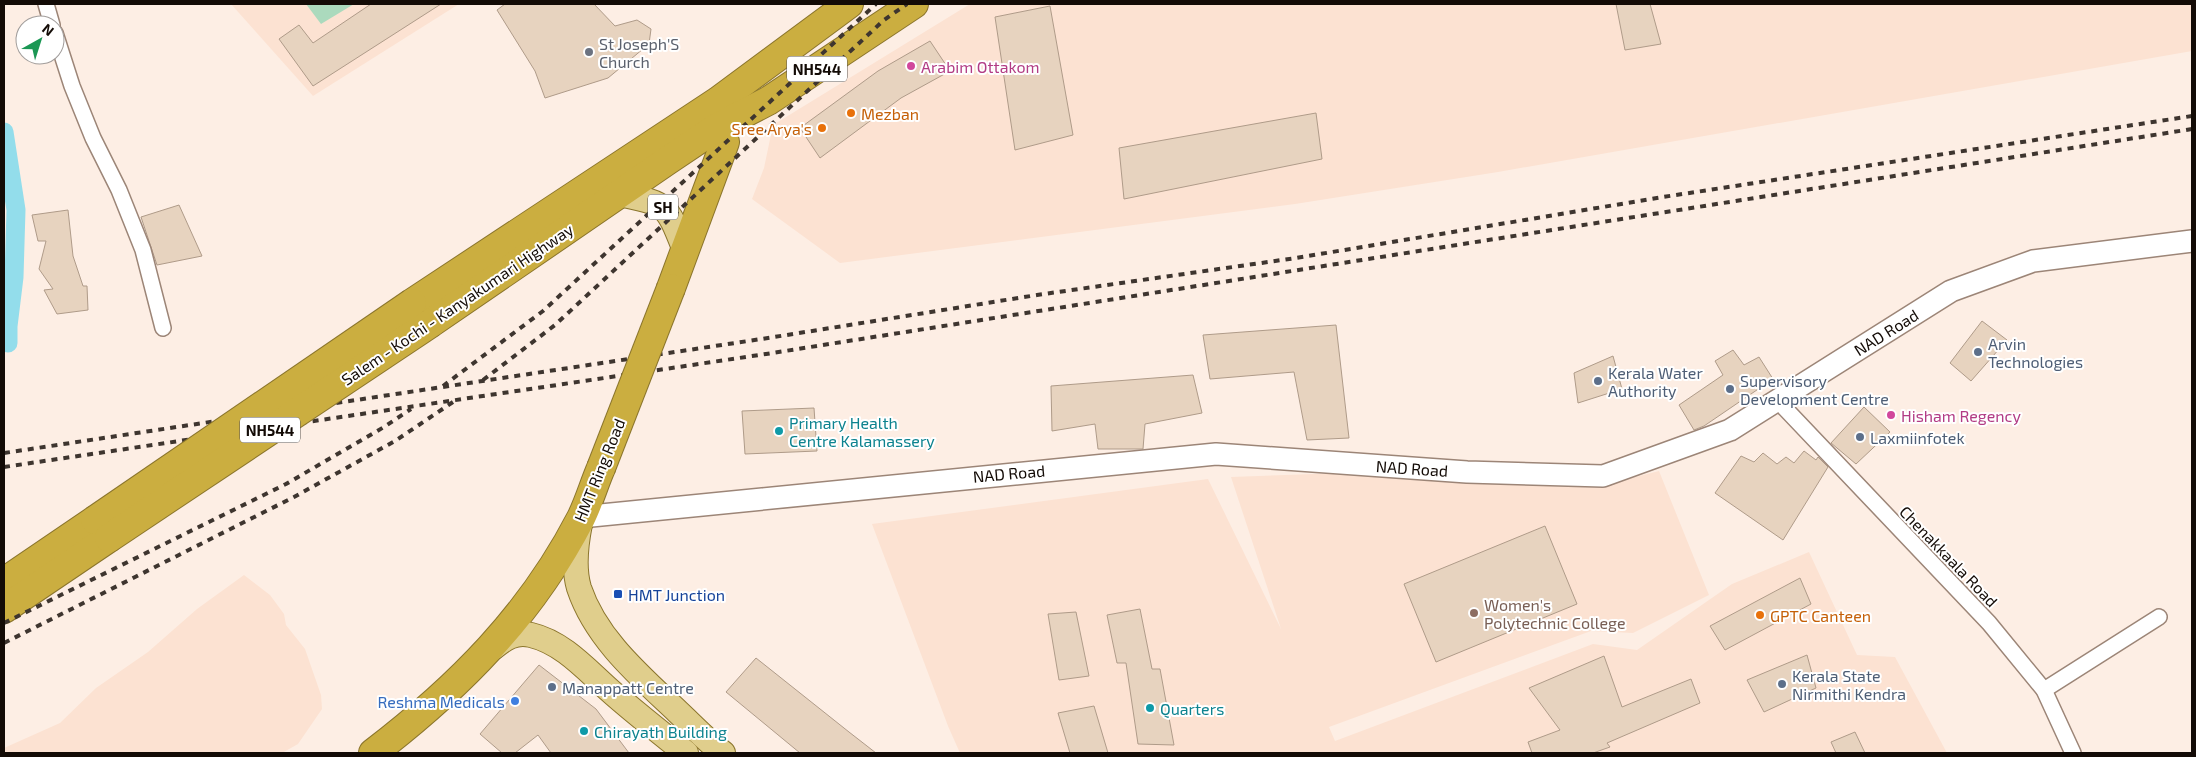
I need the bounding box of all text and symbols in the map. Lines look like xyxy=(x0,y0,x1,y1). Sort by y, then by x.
north arrow xyxy=(15,15,65,65)
text: N xyxy=(39,20,58,39)
place label: St Joseph'S Church xyxy=(599,34,679,71)
marker: St Joseph'S Church xyxy=(583,46,595,58)
road number: NH544 xyxy=(787,56,847,82)
place label: Arabim Ottakom xyxy=(921,57,1040,76)
marker: Arabim Ottakom xyxy=(905,60,917,72)
place label: Mezban xyxy=(861,104,919,123)
marker: Mezban xyxy=(845,107,857,119)
place label: Sree Arya's xyxy=(732,119,812,138)
marker: Sree Arya's xyxy=(816,122,828,134)
road number: SH xyxy=(648,194,678,220)
street label: Salem - Kochi - Kanyakumari Highway xyxy=(338,219,577,389)
street label: NAD Road xyxy=(1850,305,1922,359)
place label: Arvin Technologies xyxy=(1988,334,2083,371)
marker: Arvin Technologies xyxy=(1972,346,1984,358)
place label: Kerala Water Authority xyxy=(1608,363,1703,400)
place label: Supervisory Development Centre xyxy=(1740,371,1889,408)
marker: Kerala Water Authority xyxy=(1592,375,1604,387)
marker: Supervisory Development Centre xyxy=(1724,383,1736,395)
place label: Hisham Regency xyxy=(1901,406,2021,425)
marker: Hisham Regency xyxy=(1885,409,1897,421)
place label: Primary Health Centre Kalamassery xyxy=(789,413,935,450)
street label: HMT Ring Road xyxy=(570,416,628,524)
road number: NH544 xyxy=(240,418,300,442)
marker: Primary Health Centre Kalamassery xyxy=(773,425,785,437)
place label: Laxmiinfotek xyxy=(1870,428,1965,447)
marker: Laxmiinfotek xyxy=(1854,431,1866,443)
street label: NAD Road xyxy=(1375,456,1449,480)
street label: NAD Road xyxy=(972,460,1046,486)
street label: Chenakkaala Road xyxy=(1896,502,2002,610)
place label: HMT Junction xyxy=(628,585,725,604)
marker: HMT Junction xyxy=(612,588,624,600)
place label: Women's Polytechnic College xyxy=(1484,595,1626,632)
place label: GPTC Canteen xyxy=(1770,606,1871,625)
marker: Women's Polytechnic College xyxy=(1468,607,1480,619)
marker: GPTC Canteen xyxy=(1754,609,1766,621)
place label: Kerala State Nirmithi Kendra xyxy=(1792,666,1906,703)
place label: Manappatt Centre xyxy=(562,678,694,697)
marker: Kerala State Nirmithi Kendra xyxy=(1776,678,1788,690)
marker: Manappatt Centre xyxy=(546,681,558,693)
place label: Reshma Medicals xyxy=(378,692,505,711)
marker: Reshma Medicals xyxy=(509,695,521,707)
place label: Quarters xyxy=(1160,699,1224,719)
marker: Quarters xyxy=(1144,702,1156,714)
place label: Chirayath Building xyxy=(594,722,727,741)
marker: Chirayath Building xyxy=(578,725,590,737)

